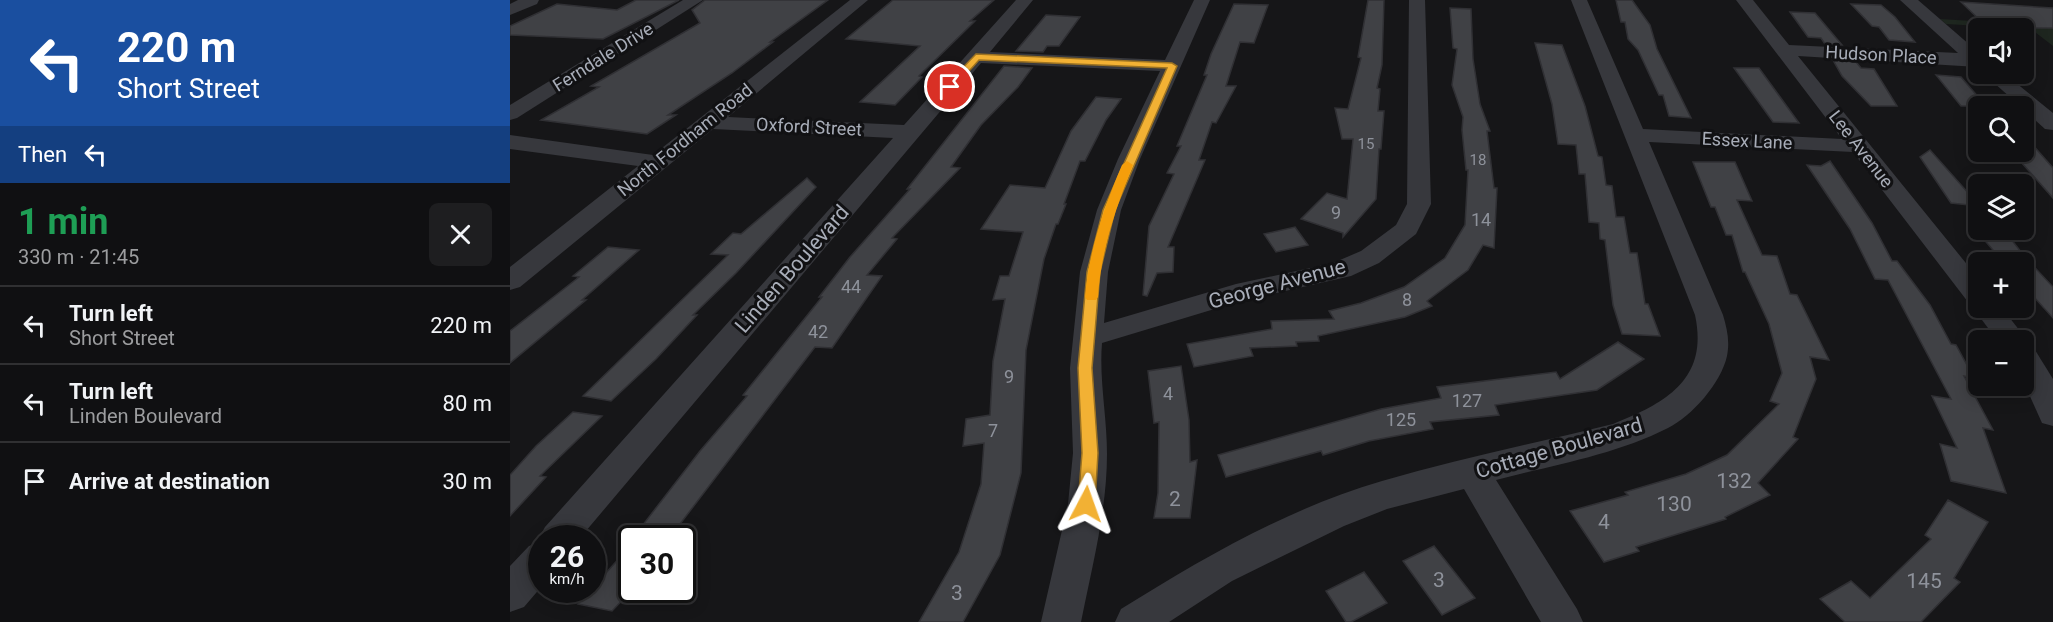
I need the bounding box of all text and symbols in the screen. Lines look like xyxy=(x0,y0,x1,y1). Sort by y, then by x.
street label: Ferndale Drive xyxy=(549,17,657,96)
map controls xyxy=(1968,18,2034,396)
button: sound xyxy=(1968,18,2034,84)
text: 220 m xyxy=(117,23,236,72)
icon: left xyxy=(18,24,96,102)
street label: Hudson Place xyxy=(1825,41,1937,68)
pin xyxy=(924,61,975,112)
icon: arrive xyxy=(933,70,966,103)
text: Short Street xyxy=(117,73,260,105)
street label: North Fordham Road xyxy=(613,79,756,200)
button: search xyxy=(1968,96,2034,162)
street label: Lee Avenue xyxy=(1825,106,1898,191)
street label: Oxford Street xyxy=(756,113,863,140)
street label: Essex Lane xyxy=(1701,128,1793,153)
house number: 15 xyxy=(1358,135,1374,153)
icon: left xyxy=(79,138,112,171)
text: Then xyxy=(18,142,67,167)
house number: 18 xyxy=(1470,151,1486,169)
button: layers xyxy=(1968,174,2034,240)
street label: Linden Boulevard xyxy=(730,200,854,338)
text: 1 min xyxy=(18,201,109,243)
house number: 9 xyxy=(1331,202,1341,223)
button: close xyxy=(429,203,492,266)
house number: 14 xyxy=(1471,209,1491,230)
text: 330 m · 21:45 xyxy=(18,245,139,269)
button: + xyxy=(1968,252,2034,318)
street label: George Avenue xyxy=(1206,254,1348,314)
house number: 44 xyxy=(841,276,861,297)
house number: 8 xyxy=(1402,289,1412,310)
text: Turn left xyxy=(69,301,153,326)
icon: left xyxy=(18,309,51,342)
text: 220 m xyxy=(430,313,492,338)
house number: 42 xyxy=(808,321,828,342)
text: Short Street xyxy=(69,326,175,350)
button: − xyxy=(1968,330,2034,396)
house number: 9 xyxy=(1004,366,1014,387)
text: Turn left xyxy=(69,379,153,404)
house number: 4 xyxy=(1163,383,1173,404)
icon: left xyxy=(18,387,51,420)
house number: 127 xyxy=(1452,390,1482,411)
text: 80 m xyxy=(443,391,492,416)
text: Linden Boulevard xyxy=(69,404,222,428)
house number: 125 xyxy=(1386,409,1416,430)
street label: Cottage Boulevard xyxy=(1473,413,1645,483)
house number: 7 xyxy=(988,420,998,441)
icon: arrive xyxy=(18,465,51,498)
text: Arrive at destination xyxy=(69,469,270,494)
text: 30 m xyxy=(443,469,492,494)
house number: 132 xyxy=(1716,469,1752,493)
position arrow xyxy=(1054,472,1118,536)
house number: 2 xyxy=(1169,487,1181,511)
house number: 130 xyxy=(1656,492,1692,516)
house number: 4 xyxy=(1598,510,1610,534)
speed limit sign: 30 xyxy=(618,525,696,603)
text: 26 xyxy=(550,539,584,574)
house number: 3 xyxy=(1433,568,1445,592)
house number: 145 xyxy=(1906,569,1942,593)
text: km/h xyxy=(549,570,585,588)
house number: 3 xyxy=(951,581,963,605)

